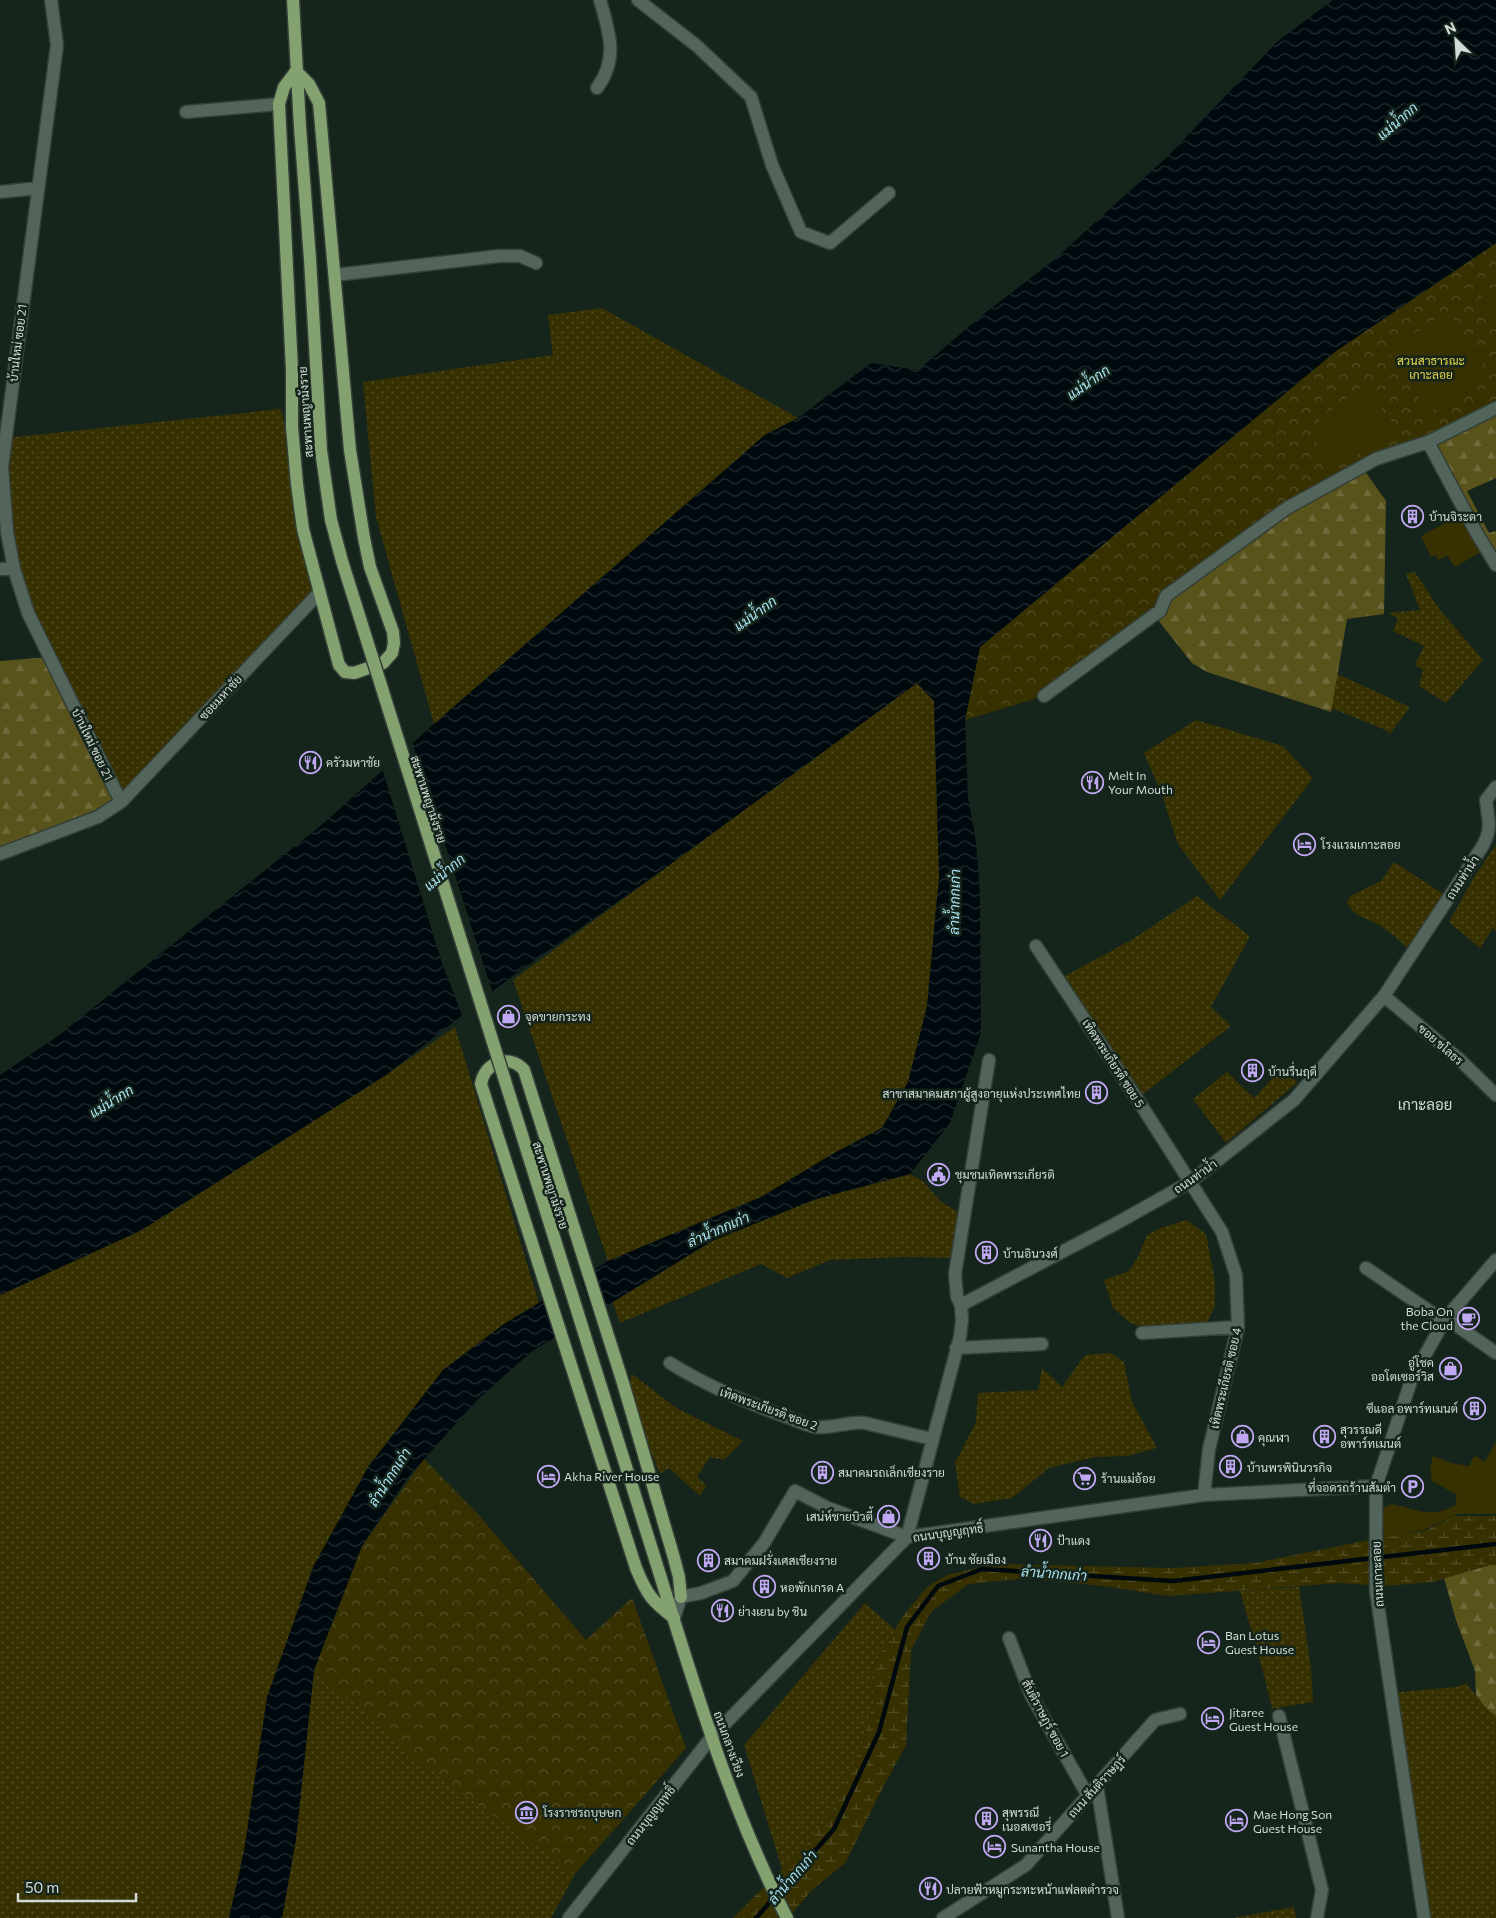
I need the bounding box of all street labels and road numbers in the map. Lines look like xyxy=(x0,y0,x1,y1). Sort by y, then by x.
street label: บ้านใหม่ ซอย 21 xyxy=(5,303,29,383)
street label: สะพานพญามังราย xyxy=(295,366,316,458)
street label: ซอยมหาชัย xyxy=(196,672,244,722)
street label: บ้านใหม่ ซอย 21 xyxy=(70,706,116,782)
street label: สะพานพญามังราย xyxy=(407,753,450,845)
street label: ถนนท่าน้ำ xyxy=(1440,851,1481,902)
street label: เทิดพระเกียรติ ซอย 5 xyxy=(1080,1016,1148,1110)
street label: ซอย ชโลธร xyxy=(1416,1021,1466,1067)
street label: สะพานพญามังราย xyxy=(529,1139,572,1231)
street label: ถนนท่าน้ำ xyxy=(1169,1154,1219,1196)
street label: เทิดพระเกียรติ ซอย 4 xyxy=(1207,1326,1243,1430)
street label: เทิดพระเกียรติ ซอย 2 xyxy=(718,1384,820,1432)
street label: ถนนบุญญฤทธิ์ xyxy=(911,1517,985,1547)
street label: ถนนเกาะลอย xyxy=(1368,1541,1386,1607)
street label: สันติราษฎร์ ซอย 1 xyxy=(1018,1677,1072,1760)
street label: ถนนกลางเวียง xyxy=(712,1709,748,1779)
street label: ถนน สันติราษฎร์ xyxy=(1064,1752,1129,1822)
street label: ถนนบุญญฤทธิ์ xyxy=(620,1780,680,1849)

